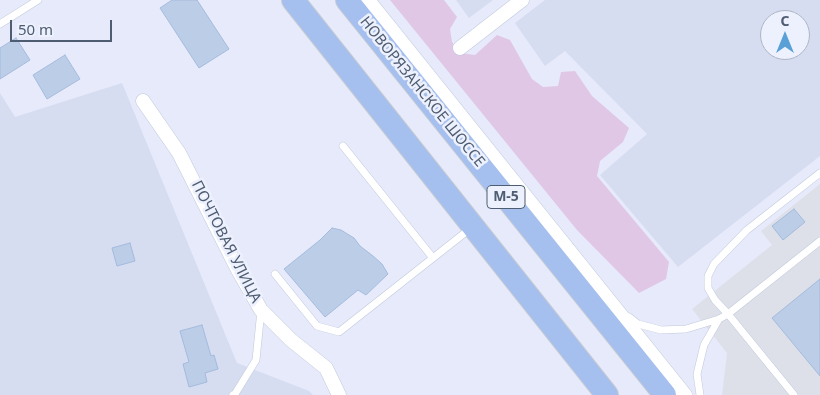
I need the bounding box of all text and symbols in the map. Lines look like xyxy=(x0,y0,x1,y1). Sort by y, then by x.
scale bar xyxy=(12,10,115,42)
north arrow xyxy=(760,10,810,60)
text: С xyxy=(780,11,790,30)
street label: НОВОРЯЗАНСКОЕ ШОССЕ xyxy=(356,13,488,171)
text: 50 m xyxy=(18,19,53,39)
street label: ПОЧТОВАЯ УЛИЦА xyxy=(187,178,265,306)
road number: М-5 xyxy=(487,186,525,208)

